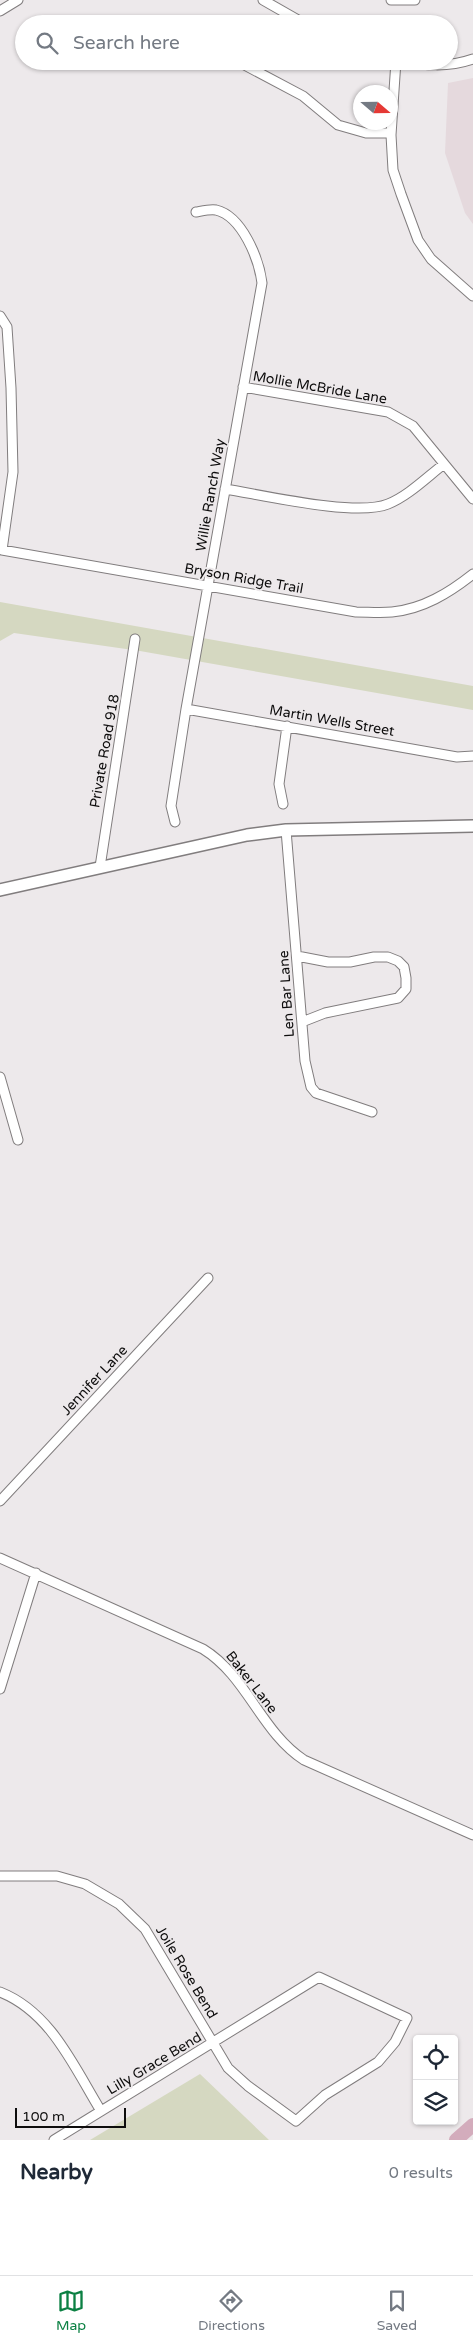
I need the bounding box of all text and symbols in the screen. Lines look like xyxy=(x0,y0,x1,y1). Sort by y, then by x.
search box xyxy=(15,15,458,70)
icon: search xyxy=(33,29,61,57)
text: Search here xyxy=(73,32,180,54)
north arrow xyxy=(353,85,398,130)
street label: Mollie McBride Lane xyxy=(252,367,388,408)
street label: Willie Ranch Way xyxy=(192,437,229,553)
street label: Bryson Ridge Trail xyxy=(183,560,305,597)
street label: Private Road 918 xyxy=(86,693,123,809)
street label: Martin Wells Street xyxy=(268,701,396,740)
street label: Len Bar Lane xyxy=(275,950,298,1038)
street label: Jennifer Lane xyxy=(58,1342,131,1419)
street label: Baker Lane xyxy=(222,1648,281,1717)
street label: Joile Rose Bend xyxy=(152,1923,221,2022)
street label: Lilly Grace Bend xyxy=(104,2028,205,2098)
map controls xyxy=(413,2035,458,2125)
button: locate xyxy=(413,2035,458,2080)
button: layers xyxy=(413,2080,458,2125)
scale bar xyxy=(15,2105,126,2128)
text: 100 m xyxy=(22,2108,65,2125)
text: Nearby xyxy=(20,2160,93,2185)
text: 0 results xyxy=(389,2163,453,2183)
tab: Map xyxy=(56,2287,86,2334)
tab: Directions xyxy=(198,2287,265,2334)
tab: Saved xyxy=(377,2287,417,2334)

